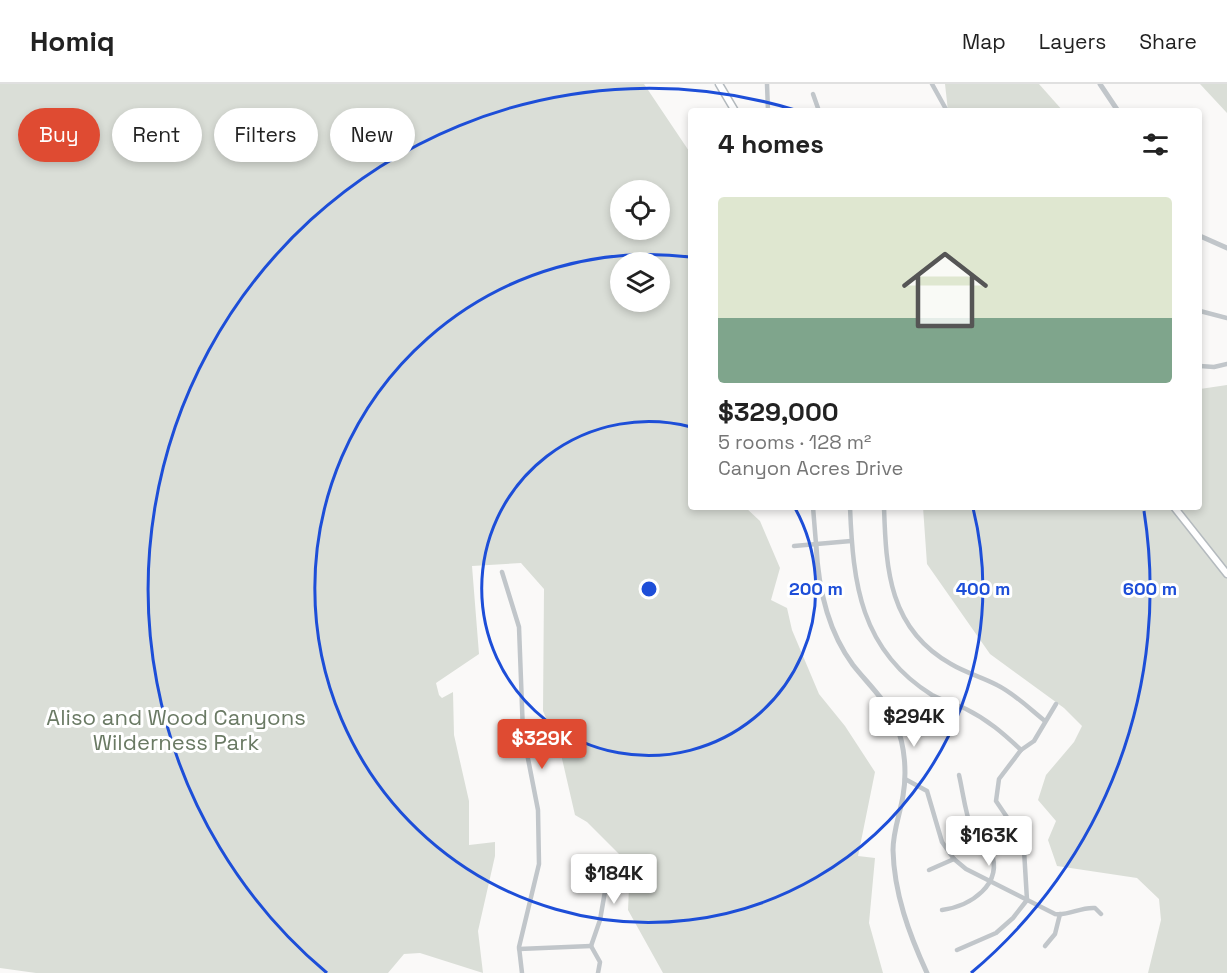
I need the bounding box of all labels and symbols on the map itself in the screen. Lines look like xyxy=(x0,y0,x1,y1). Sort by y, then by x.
text: 200 m xyxy=(789,577,843,600)
text: 400 m xyxy=(956,577,1010,600)
text: 600 m xyxy=(1123,577,1177,600)
centre of rings xyxy=(639,579,659,599)
pin: $294K xyxy=(872,697,956,748)
park label: Aliso and Wood Canyons Wilderness Park xyxy=(46,703,306,756)
pin: $329K xyxy=(500,719,584,770)
pin: $163K xyxy=(947,816,1031,867)
pin: $184K xyxy=(572,854,656,905)

